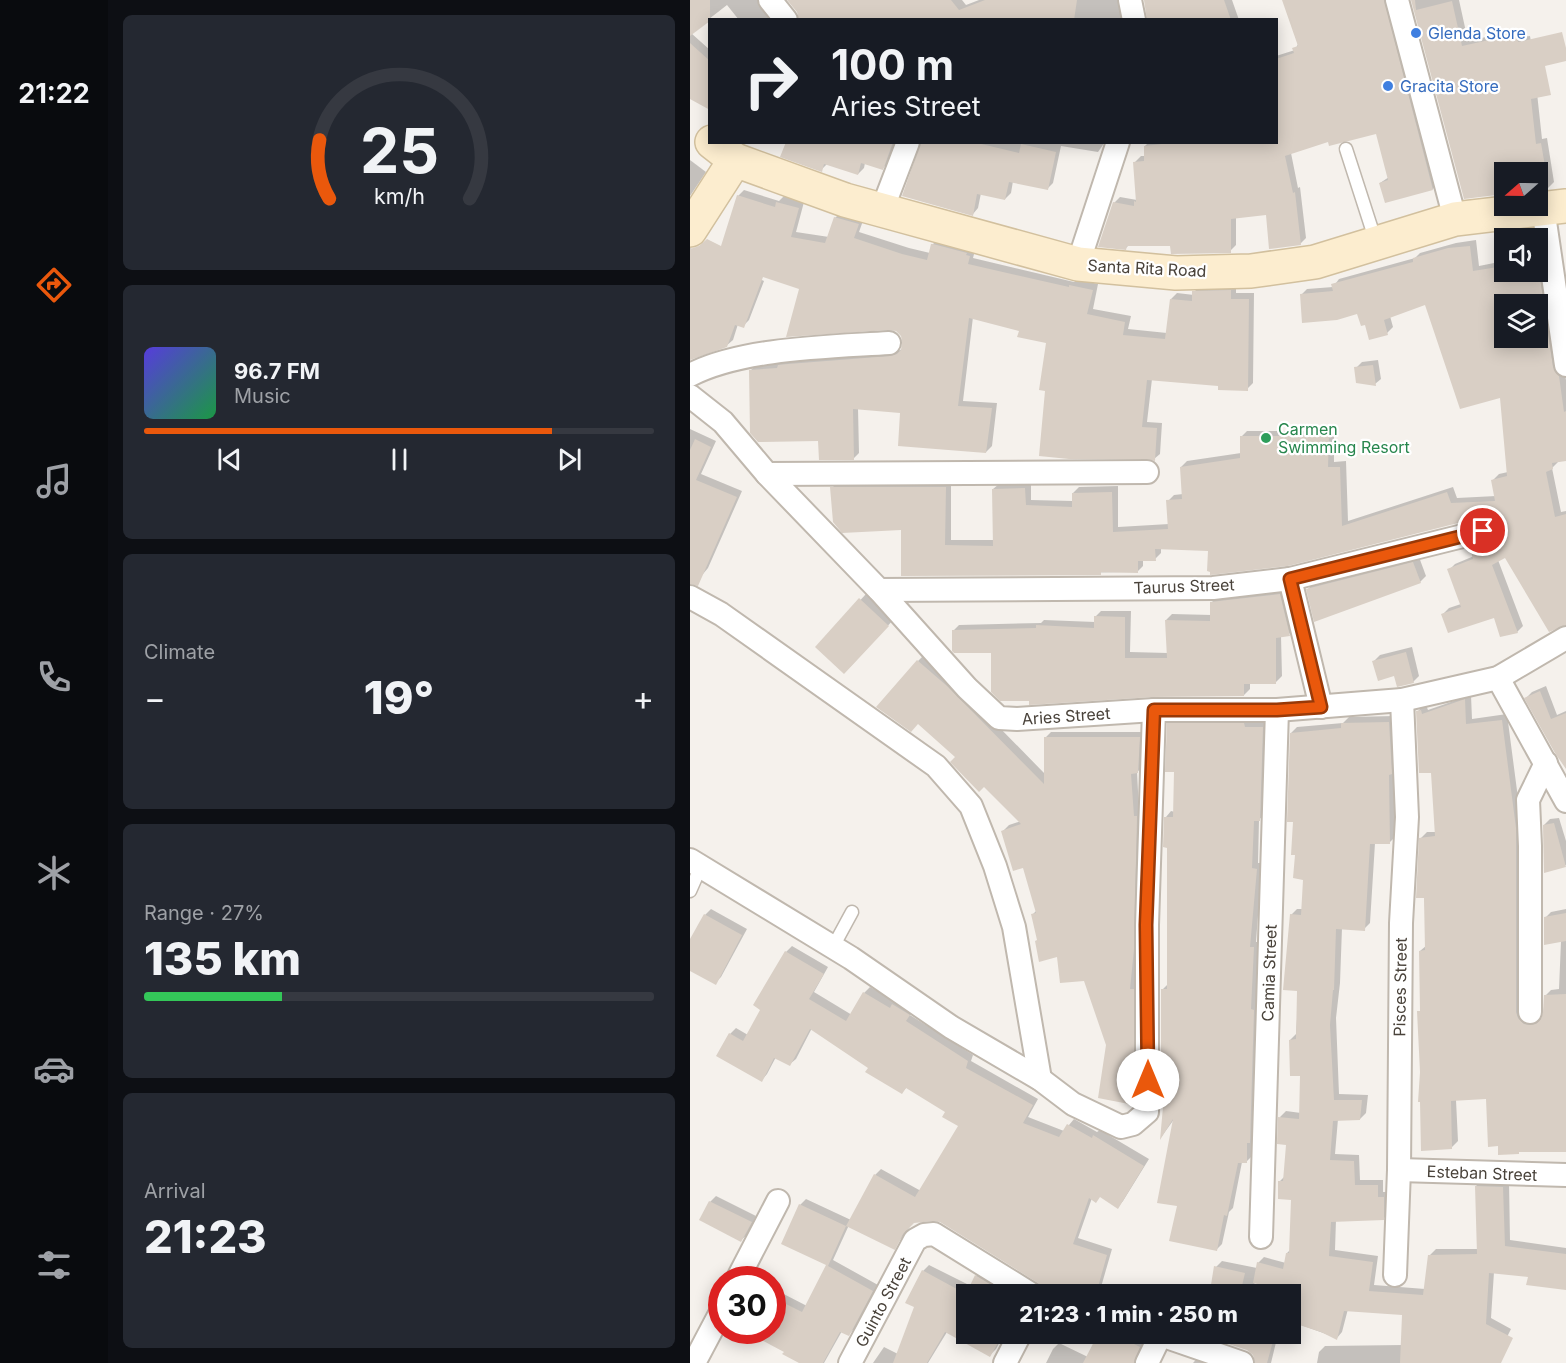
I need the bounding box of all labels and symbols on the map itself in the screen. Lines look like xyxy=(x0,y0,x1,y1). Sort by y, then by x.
place label: Glenda Store xyxy=(1428,23,1526,43)
marker: Glenda Store xyxy=(1409,26,1423,40)
place label: Gracita Store xyxy=(1400,76,1499,96)
marker: Gracita Store xyxy=(1381,79,1395,93)
north arrow xyxy=(1494,162,1548,216)
street label: Santa Rita Road xyxy=(1087,255,1207,281)
place label: Carmen Swimming Resort xyxy=(1278,419,1410,457)
marker: Carmen Swimming Resort xyxy=(1259,431,1273,445)
pin xyxy=(1457,505,1508,556)
street label: Taurus Street xyxy=(1133,574,1235,598)
street label: Aries Street xyxy=(1021,703,1111,729)
street label: Camia Street xyxy=(1257,924,1281,1022)
street label: Pisces Street xyxy=(1389,937,1411,1037)
position arrow xyxy=(1116,1048,1180,1112)
street label: Esteban Street xyxy=(1426,1161,1538,1185)
street label: Guinto Street xyxy=(851,1254,915,1350)
speed limit sign: 30 xyxy=(708,1266,786,1344)

